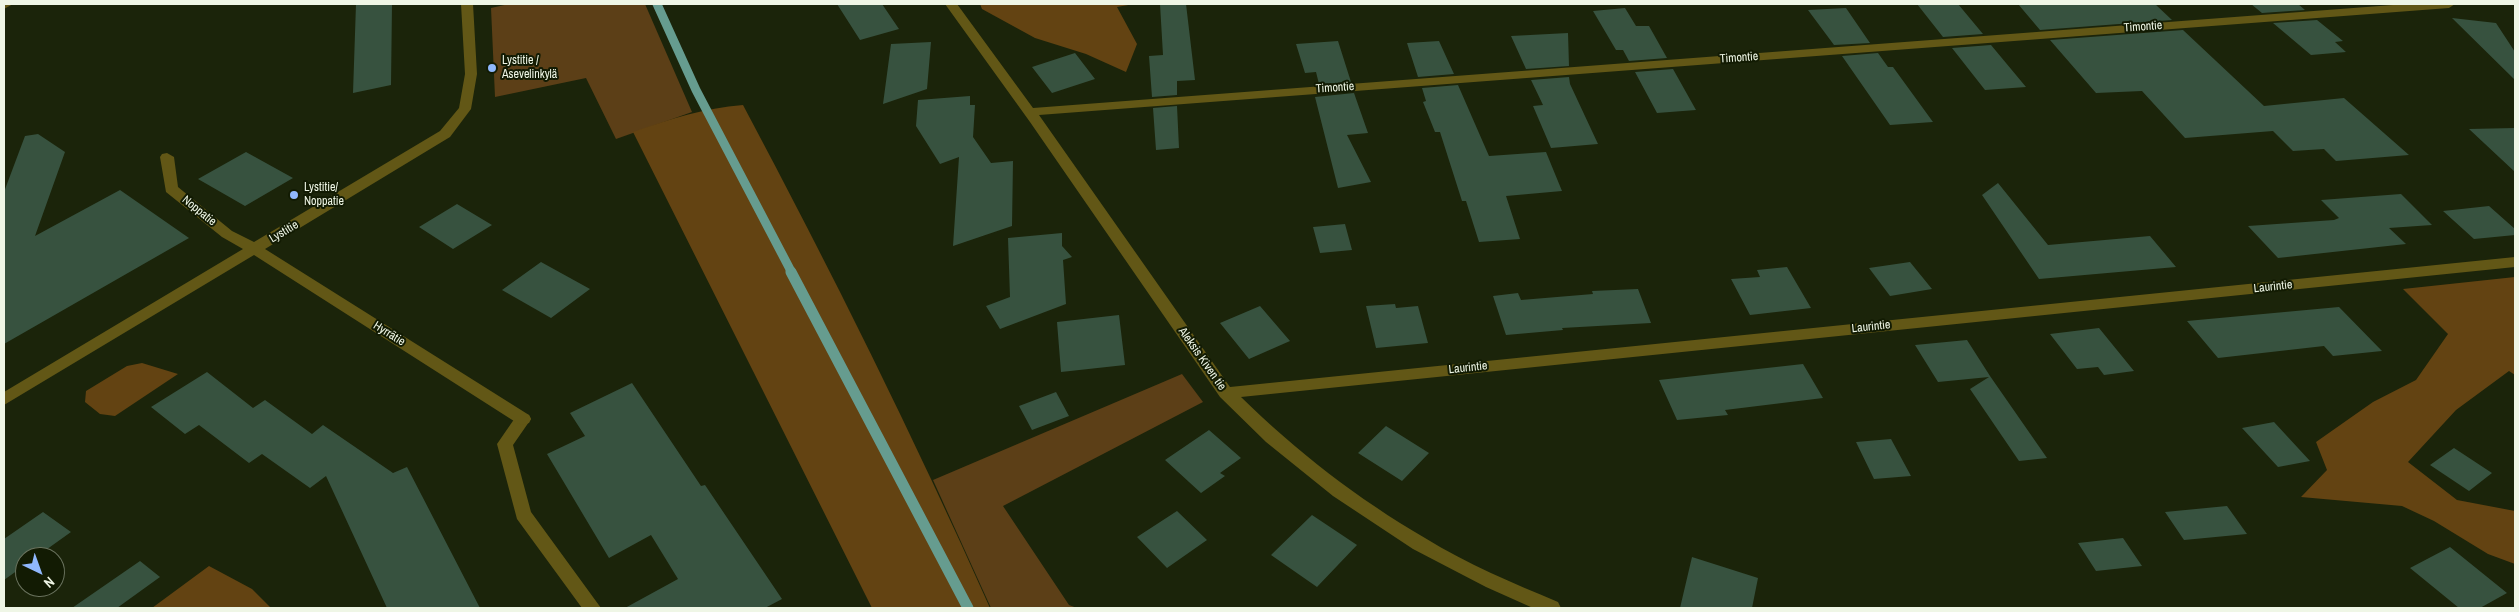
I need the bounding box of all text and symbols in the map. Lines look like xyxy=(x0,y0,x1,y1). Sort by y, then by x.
street label: Timontie xyxy=(2123,18,2163,36)
street label: Timontie xyxy=(1719,49,1759,67)
place label: Lystitie / Asevelinkylä xyxy=(502,54,557,82)
marker: Lystitie / Asevelinkylä xyxy=(486,62,498,74)
street label: Timontie xyxy=(1315,79,1355,97)
place label: Lystitie/ Noppatie xyxy=(304,181,344,209)
marker: Lystitie/ Noppatie xyxy=(288,189,300,201)
street label: Noppatie xyxy=(179,193,219,229)
street label: Lystitie xyxy=(267,218,301,246)
street label: Laurintie xyxy=(2253,278,2293,296)
street label: Laurintie xyxy=(1851,318,1891,336)
street label: Hyrrätie xyxy=(370,319,408,349)
street label: Aleksis Kiven tie xyxy=(1175,325,1229,393)
street label: Laurintie xyxy=(1448,359,1488,377)
north arrow xyxy=(15,547,65,597)
text: N xyxy=(40,573,58,592)

